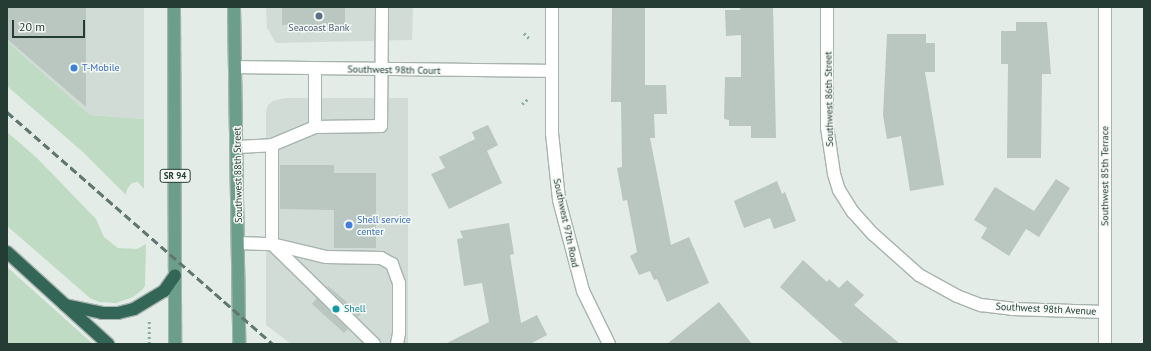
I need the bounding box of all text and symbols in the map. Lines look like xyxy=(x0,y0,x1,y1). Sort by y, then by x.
marker: Seacoast Bank xyxy=(314,11,324,21)
scale bar xyxy=(14,12,87,38)
text: 20 m xyxy=(19,19,45,34)
place label: Seacoast Bank xyxy=(288,22,350,34)
street label: Southwest 86th Street xyxy=(822,51,836,147)
place label: T-Mobile xyxy=(82,62,120,74)
marker: T-Mobile xyxy=(69,63,79,73)
street label: Southwest 98th Court xyxy=(347,63,441,77)
street label: Southwest 85th Terrace xyxy=(1099,126,1111,226)
street label: Southwest 88th Street xyxy=(231,127,245,223)
road number: SR 94 xyxy=(159,169,191,183)
street label: Southwest 97th Road xyxy=(551,177,581,269)
place label: Shell service center xyxy=(357,213,411,236)
marker: Shell service center xyxy=(344,220,354,230)
street label: Southwest 98th Avenue xyxy=(995,300,1097,318)
place label: Shell xyxy=(344,303,366,315)
marker: Shell xyxy=(331,304,341,314)

